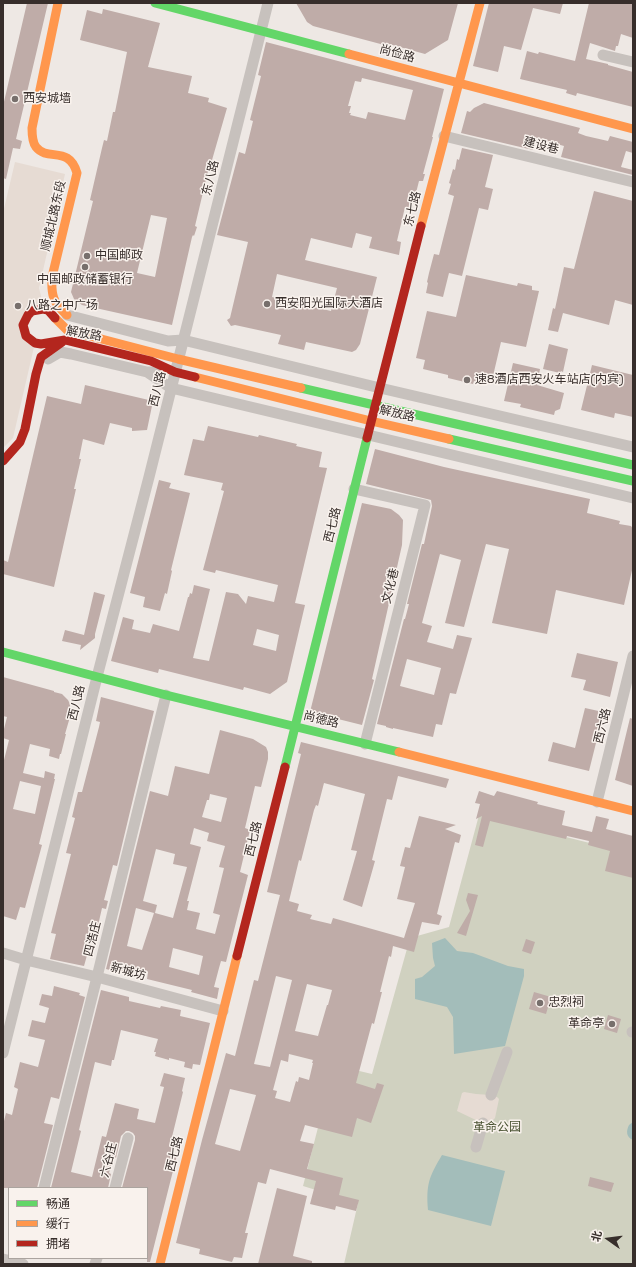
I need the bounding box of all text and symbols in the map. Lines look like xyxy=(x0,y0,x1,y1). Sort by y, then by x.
street label: 尚俭路 xyxy=(378,42,416,66)
place label: 西安城墙 xyxy=(23,92,71,106)
marker: 西安城墙 xyxy=(10,94,20,104)
street label: 建设巷 xyxy=(522,135,560,157)
street label: 东八路 xyxy=(200,159,222,197)
street label: 顺城北路东段 xyxy=(39,179,69,253)
street label: 东七路 xyxy=(402,190,424,228)
place label: 中国邮政 xyxy=(95,249,143,263)
marker: 中国邮政 xyxy=(82,251,92,261)
marker: 中国邮政储蓄银行 xyxy=(80,262,90,272)
place label: 中国邮政储蓄银行 xyxy=(37,273,133,287)
place label: 西安阳光国际大酒店 xyxy=(275,297,383,311)
place label: 八路之中广场 xyxy=(26,299,98,313)
marker: 西安阳光国际大酒店 xyxy=(262,299,272,309)
marker: 八路之中广场 xyxy=(13,301,23,311)
street label: 解放路 xyxy=(65,324,103,344)
street label: 西八路 xyxy=(147,370,169,408)
place label: 速8酒店西安火车站店(内宾) xyxy=(475,373,624,387)
marker: 速8酒店西安火车站店(内宾) xyxy=(462,375,472,385)
street label: 解放路 xyxy=(378,403,416,425)
street label: 西七路 xyxy=(322,506,344,544)
street label: 文化巷 xyxy=(380,567,402,605)
street label: 西八路 xyxy=(66,684,88,722)
street label: 西六路 xyxy=(592,707,614,745)
street label: 尚德路 xyxy=(302,709,340,731)
street label: 西七路 xyxy=(243,820,265,858)
street label: 四浩庄 xyxy=(82,920,104,958)
street label: 新城坊 xyxy=(109,960,147,984)
place label: 忠烈祠 xyxy=(548,996,584,1010)
marker: 忠烈祠 xyxy=(535,998,545,1008)
place label: 革命亭 xyxy=(568,1017,604,1031)
marker: 革命亭 xyxy=(607,1019,617,1029)
park label: 革命公园 xyxy=(473,1121,521,1135)
street label: 西七路 xyxy=(164,1135,186,1173)
street label: 六谷庄 xyxy=(98,1141,120,1179)
legend xyxy=(8,1187,148,1259)
text: 畅通 xyxy=(46,1196,70,1212)
text: 缓行 xyxy=(46,1216,70,1232)
north arrow xyxy=(588,1219,628,1259)
text: 北 xyxy=(588,1229,604,1243)
text: 拥堵 xyxy=(46,1236,70,1252)

